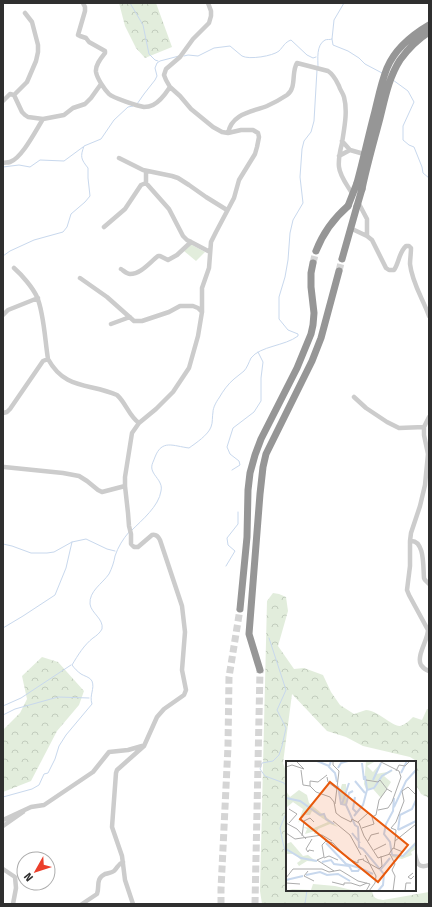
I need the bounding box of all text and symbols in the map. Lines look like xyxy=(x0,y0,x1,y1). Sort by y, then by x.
inset map xyxy=(286,761,416,891)
north arrow xyxy=(16,851,56,891)
text: N xyxy=(21,870,36,884)

